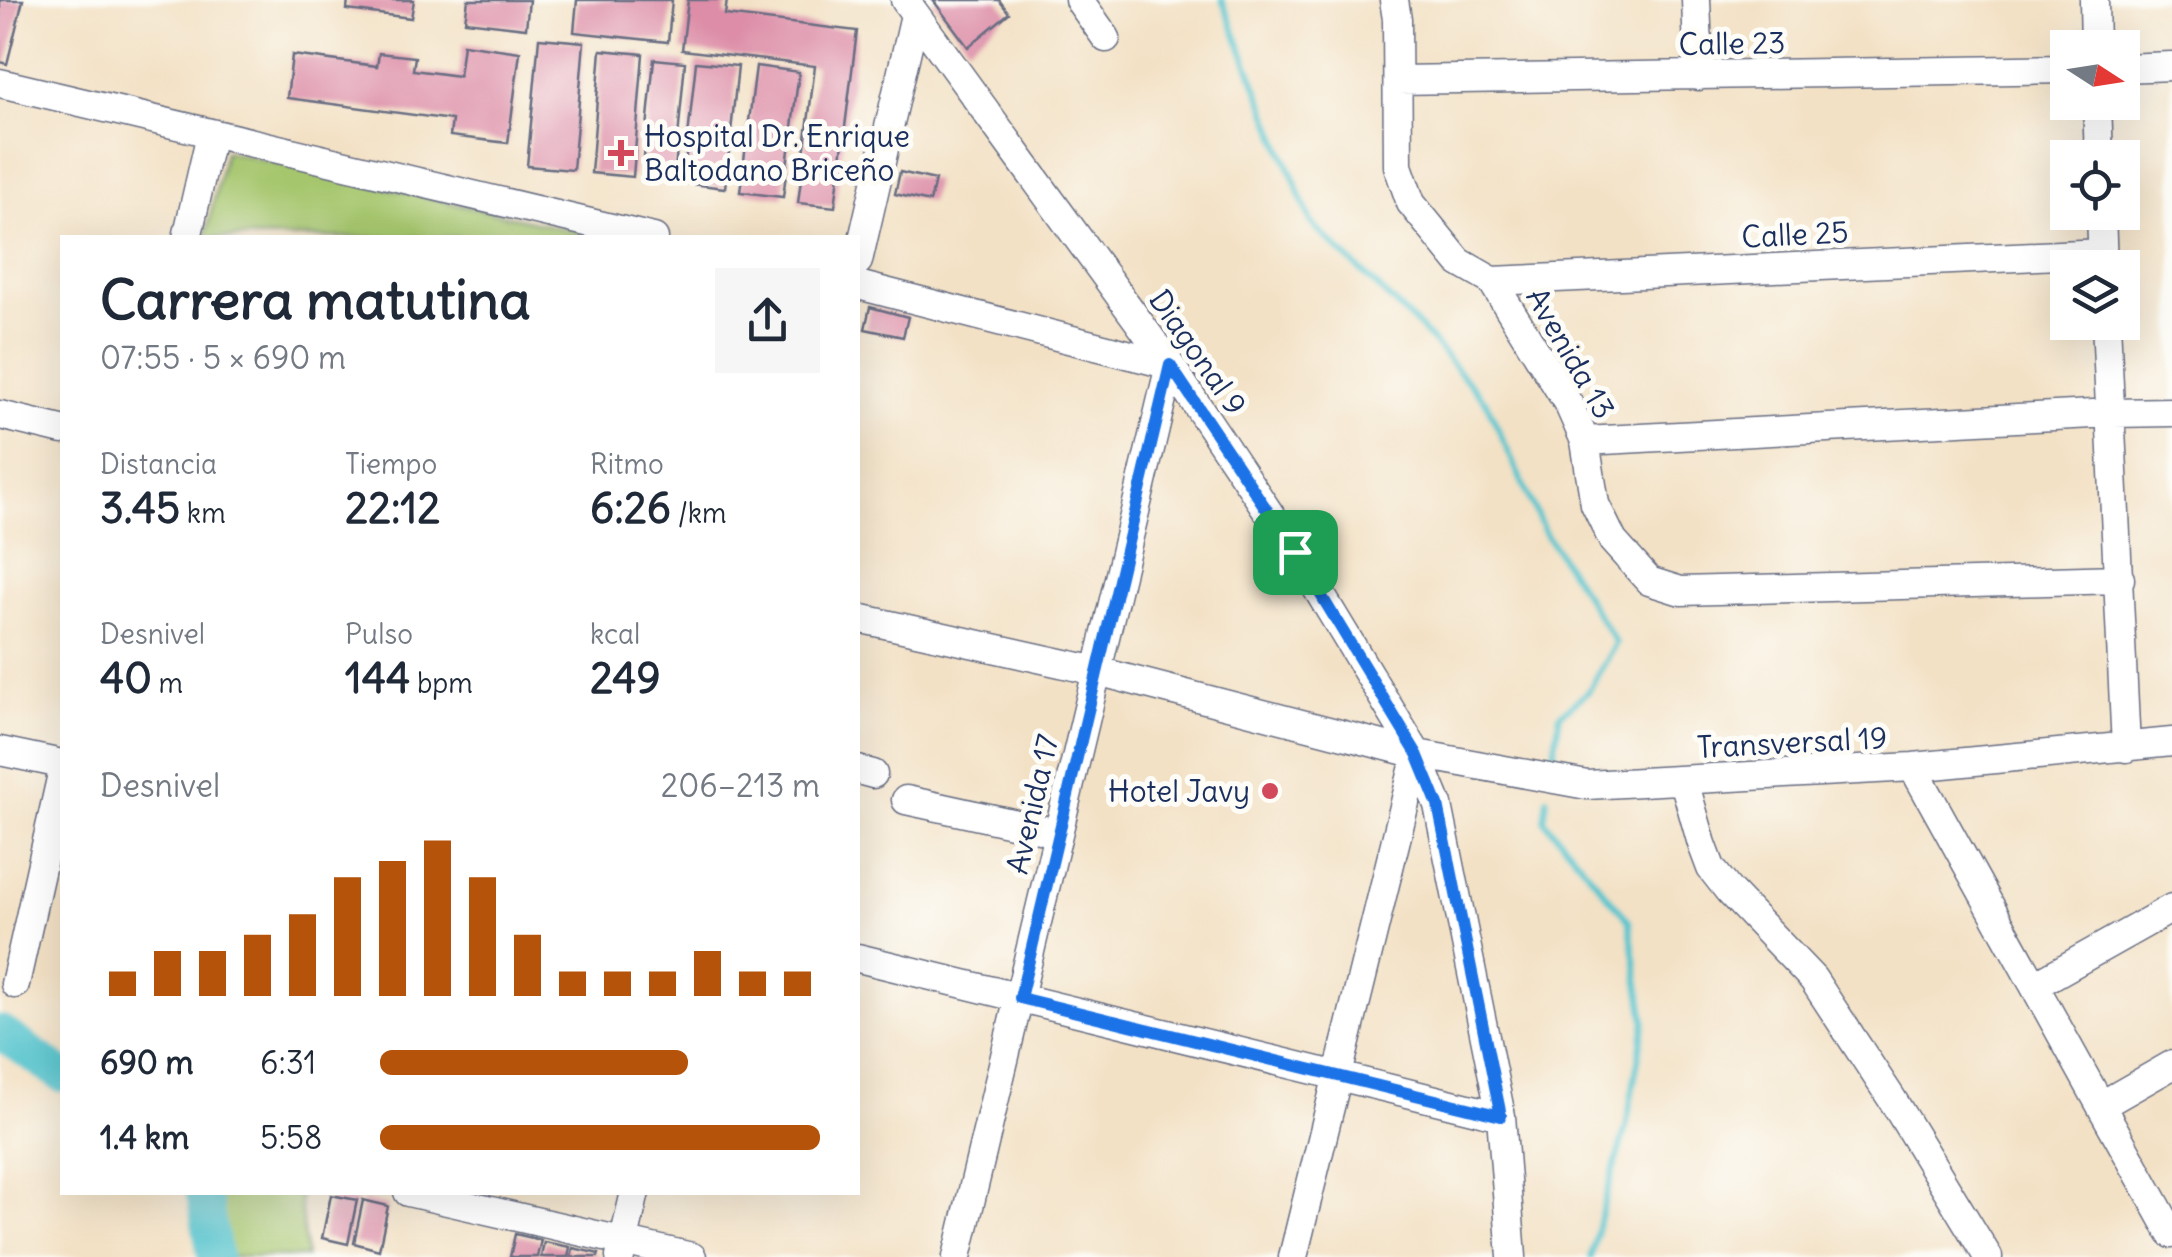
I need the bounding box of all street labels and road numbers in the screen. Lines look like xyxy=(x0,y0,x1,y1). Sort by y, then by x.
street label: Calle 23 xyxy=(1678,23,1786,63)
street label: Calle 25 xyxy=(1741,212,1849,256)
street label: Avenida 13 xyxy=(1518,281,1624,425)
street label: Diagonal 9 xyxy=(1141,282,1255,422)
street label: Transversal 19 xyxy=(1696,718,1888,766)
street label: Avenida 17 xyxy=(997,730,1067,878)

